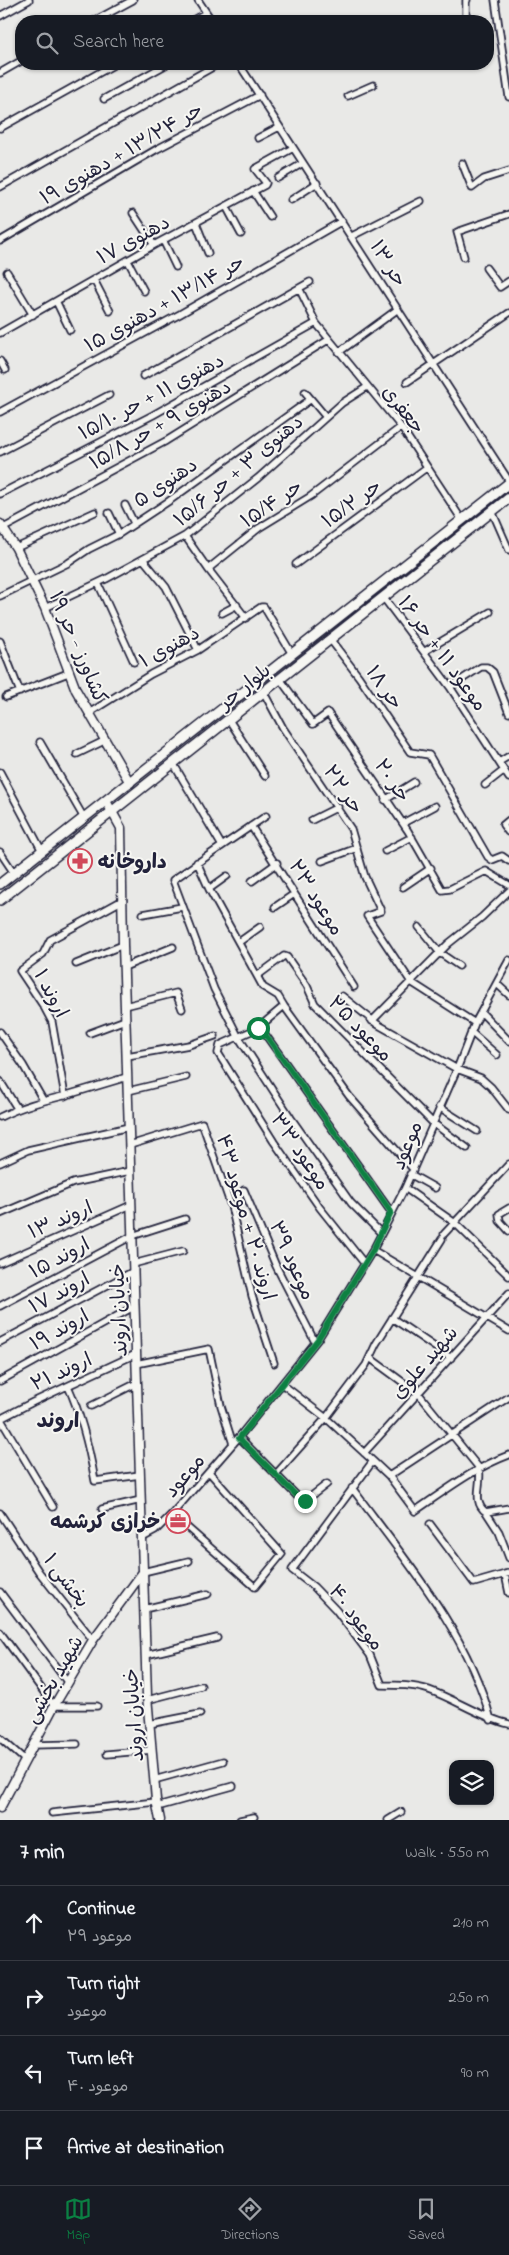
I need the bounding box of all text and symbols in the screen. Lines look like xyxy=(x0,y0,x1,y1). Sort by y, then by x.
search box xyxy=(15,15,494,70)
icon: search xyxy=(33,29,61,57)
text: Search here xyxy=(73,29,164,56)
street label: حر ۱۳/۲۴ + دهنوی ۱۹ xyxy=(35,97,209,214)
street label: دهنوی ۱۷ xyxy=(92,209,176,273)
street label: حر ۱۳ xyxy=(361,235,413,293)
street label: حر ۱۳/۱۴ + دهنوی ۱۵ xyxy=(80,249,251,361)
street label: دهنوی ۱۱ + حر ۱۵/۱۰ xyxy=(74,347,230,449)
street label: دهنوی ۹ + حر ۱۵/۸ xyxy=(85,374,238,479)
street label: جعفری xyxy=(374,380,431,441)
street label: دهنوی ۳ + حر ۱۵/۶ xyxy=(168,409,311,535)
street label: دهنوی ۵ xyxy=(128,452,204,516)
street label: حر ۱۵/۲ xyxy=(316,473,388,537)
street label: حر ۱۵/۴ xyxy=(236,474,309,536)
street label: کشاورز - حر ۱۹ xyxy=(40,587,113,709)
street label: موعود ۱۱ + حر ۱۶ xyxy=(389,591,493,718)
street label: دهنوی ۱ xyxy=(135,620,206,677)
street label: بلوار حر xyxy=(211,658,278,720)
street label: حر ۱۸ xyxy=(357,660,409,717)
street label: حر ۲۰ xyxy=(366,754,416,809)
street label: حر ۲۲ xyxy=(315,760,369,821)
pharmacy icon: داروخانه xyxy=(67,848,93,874)
place label: داروخانه xyxy=(98,849,167,878)
street label: موعود ۲۳ xyxy=(280,855,350,942)
street label: اروند ۱ xyxy=(25,965,75,1024)
street label: موعود ۲۵ xyxy=(320,990,398,1070)
route start xyxy=(247,1017,270,1040)
street label: موعود ۳۳ xyxy=(262,1108,336,1197)
street label: موعود xyxy=(385,1117,431,1175)
street label: اروند ۲۰ + موعود ۴۳ xyxy=(207,1131,282,1304)
street label: اروند ۱۳ xyxy=(24,1195,98,1248)
street label: موعود ۳۹ xyxy=(260,1217,321,1305)
street label: اروند ۱۵ xyxy=(25,1231,96,1287)
street label: خیابان اروند xyxy=(104,1263,137,1357)
street label: اروند ۱۷ xyxy=(24,1266,96,1322)
street label: اروند ۱۹ xyxy=(25,1303,95,1359)
street label: شهید علوی xyxy=(386,1320,466,1407)
street label: اروند ۲۱ xyxy=(27,1346,98,1400)
district label: اروند xyxy=(37,1407,79,1437)
street label: موعود xyxy=(158,1448,213,1505)
route end xyxy=(294,1490,317,1513)
office icon: خرازی کرشمه xyxy=(165,1508,191,1534)
place label: خرازی کرشمه xyxy=(50,1509,160,1538)
street label: بخشی ۱ xyxy=(35,1548,95,1615)
street label: موعود ۴۰ xyxy=(320,1579,390,1658)
street label: شهید بخشی xyxy=(18,1631,92,1730)
street label: خیابان اروند xyxy=(118,1667,153,1763)
map controls xyxy=(449,1760,494,1805)
button: layers xyxy=(449,1760,494,1805)
text: 7 min xyxy=(20,1838,64,1868)
text: Walk · 550 m xyxy=(405,1841,489,1865)
text: Continue xyxy=(67,1896,135,1923)
icon: ahead xyxy=(20,1909,48,1937)
text: 210 m xyxy=(453,1911,489,1935)
text: موعود ۲۹ xyxy=(67,1925,132,1949)
text: Turn right xyxy=(67,1971,140,1998)
icon: right xyxy=(20,1984,48,2012)
text: 250 m xyxy=(449,1986,489,2010)
text: موعود xyxy=(67,2000,107,2024)
text: Turn left xyxy=(67,2046,134,2073)
icon: left xyxy=(20,2059,48,2087)
text: 90 m xyxy=(461,2061,489,2085)
text: موعود ۴۰ xyxy=(67,2075,128,2099)
icon: arrive xyxy=(20,2134,48,2162)
text: Arrive at destination xyxy=(67,2135,224,2162)
tab: Map xyxy=(64,2195,92,2246)
tab: Directions xyxy=(221,2195,279,2246)
tab: Saved xyxy=(408,2195,445,2246)

